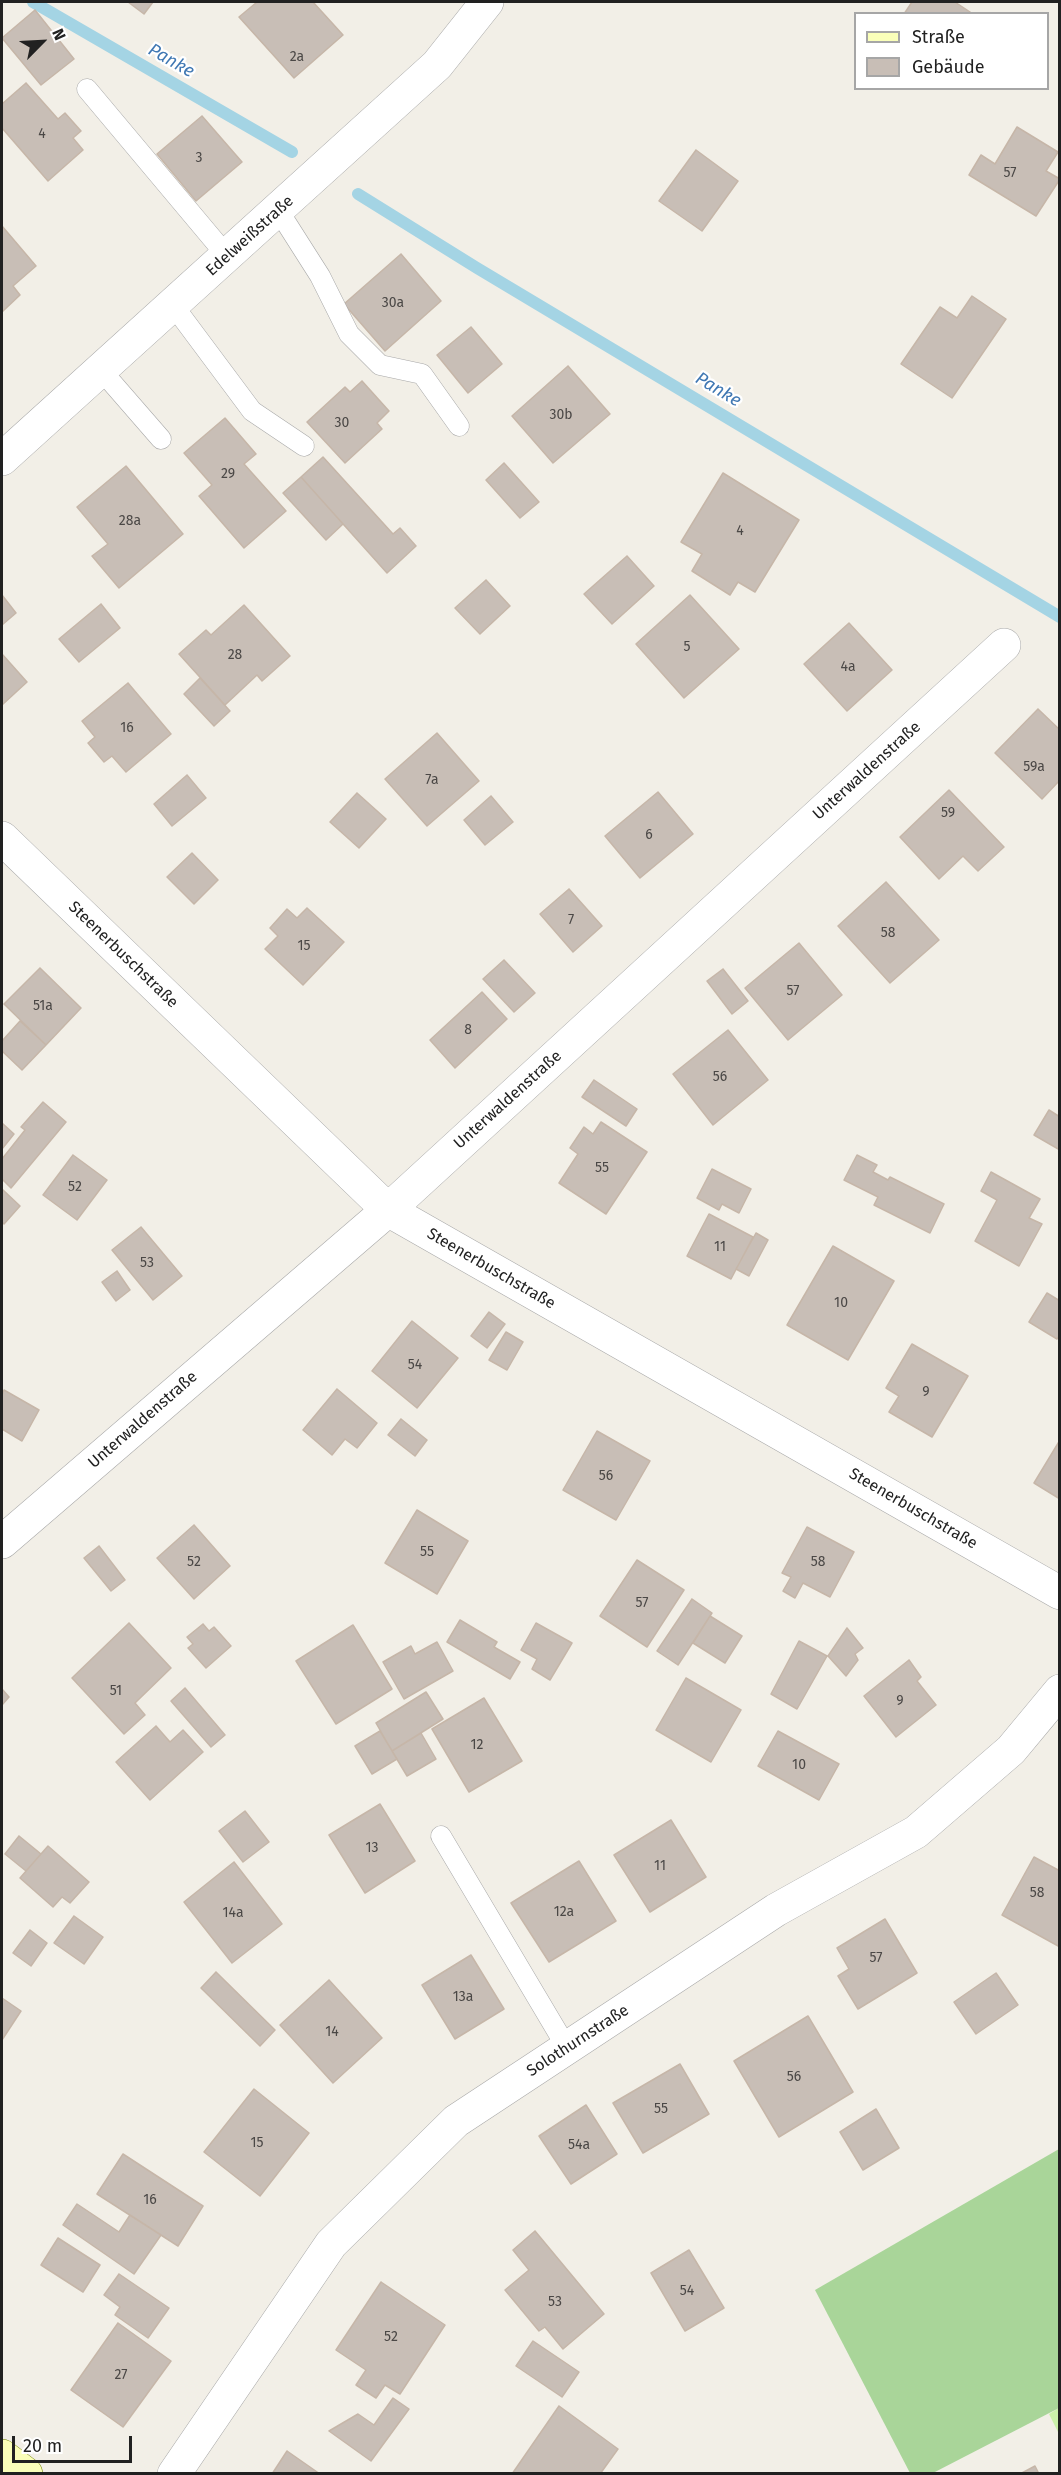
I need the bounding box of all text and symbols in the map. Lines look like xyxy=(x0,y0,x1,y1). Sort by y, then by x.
north arrow xyxy=(12,12,72,72)
legend xyxy=(854,12,1049,90)
text: N xyxy=(48,26,70,43)
text: Straße xyxy=(912,26,965,48)
water label: Panke xyxy=(144,39,198,83)
house number: 2a xyxy=(290,49,304,65)
text: Gebäude xyxy=(912,56,985,78)
house number: 4 xyxy=(38,126,46,142)
house number: 3 xyxy=(196,150,202,166)
house number: 57 xyxy=(1004,165,1016,181)
street label: Edelweißstraße xyxy=(202,192,298,280)
house number: 30a xyxy=(382,295,404,311)
water label: Panke xyxy=(691,368,745,412)
house number: 30b xyxy=(549,407,573,423)
house number: 30 xyxy=(335,415,349,431)
house number: 29 xyxy=(221,466,235,482)
house number: 28a xyxy=(119,513,141,529)
house number: 4 xyxy=(736,523,744,539)
house number: 5 xyxy=(683,639,691,655)
house number: 28 xyxy=(228,647,242,663)
house number: 4a xyxy=(840,659,856,675)
street label: Unterwaldenstraße xyxy=(809,718,925,824)
house number: 16 xyxy=(120,720,134,736)
house number: 59a xyxy=(1023,759,1045,775)
house number: 7a xyxy=(425,772,439,788)
house number: 59 xyxy=(941,805,955,821)
house number: 6 xyxy=(645,827,653,843)
street label: Steenerbuschstraße xyxy=(64,898,182,1012)
house number: 7 xyxy=(568,912,574,928)
house number: 58 xyxy=(881,925,895,941)
house number: 15 xyxy=(297,938,311,954)
house number: 57 xyxy=(787,983,799,999)
house number: 51a xyxy=(33,998,53,1014)
house number: 8 xyxy=(464,1022,472,1038)
street label: Unterwaldenstraße xyxy=(450,1047,566,1153)
house number: 56 xyxy=(713,1069,727,1085)
house number: 55 xyxy=(595,1160,609,1176)
house number: 52 xyxy=(68,1179,82,1195)
street label: Steenerbuschstraße xyxy=(423,1224,559,1314)
house number: 11 xyxy=(714,1239,726,1255)
house number: 53 xyxy=(140,1255,154,1271)
house number: 10 xyxy=(834,1295,848,1311)
house number: 54 xyxy=(408,1357,422,1373)
street label: Unterwaldenstraße xyxy=(85,1367,201,1473)
house number: 9 xyxy=(922,1384,930,1400)
street label: Steenerbuschstraße xyxy=(845,1464,981,1554)
house number: 56 xyxy=(599,1468,613,1484)
house number: 55 xyxy=(420,1544,434,1560)
house number: 52 xyxy=(187,1554,201,1570)
house number: 58 xyxy=(811,1554,825,1570)
house number: 57 xyxy=(636,1595,648,1611)
house number: 51 xyxy=(110,1683,122,1699)
house number: 9 xyxy=(896,1693,904,1709)
house number: 12 xyxy=(471,1737,483,1753)
house number: 10 xyxy=(792,1757,806,1773)
house number: 13 xyxy=(365,1840,379,1856)
house number: 11 xyxy=(654,1858,666,1874)
house number: 58 xyxy=(1030,1885,1044,1901)
house number: 12a xyxy=(554,1904,574,1920)
house number: 14a xyxy=(222,1905,244,1921)
house number: 57 xyxy=(870,1950,882,1966)
house number: 13a xyxy=(453,1989,473,2005)
street label: Solothurnstraße xyxy=(523,2001,633,2081)
house number: 14 xyxy=(325,2024,339,2040)
house number: 56 xyxy=(787,2069,801,2085)
house number: 55 xyxy=(654,2101,668,2117)
house number: 15 xyxy=(250,2135,264,2151)
house number: 54a xyxy=(568,2137,590,2153)
house number: 16 xyxy=(143,2192,157,2208)
house number: 54 xyxy=(680,2283,694,2299)
house number: 53 xyxy=(548,2294,562,2310)
house number: 52 xyxy=(384,2329,398,2345)
house number: 27 xyxy=(114,2367,128,2383)
scale bar xyxy=(15,2424,135,2462)
text: 20 m xyxy=(23,2435,62,2457)

